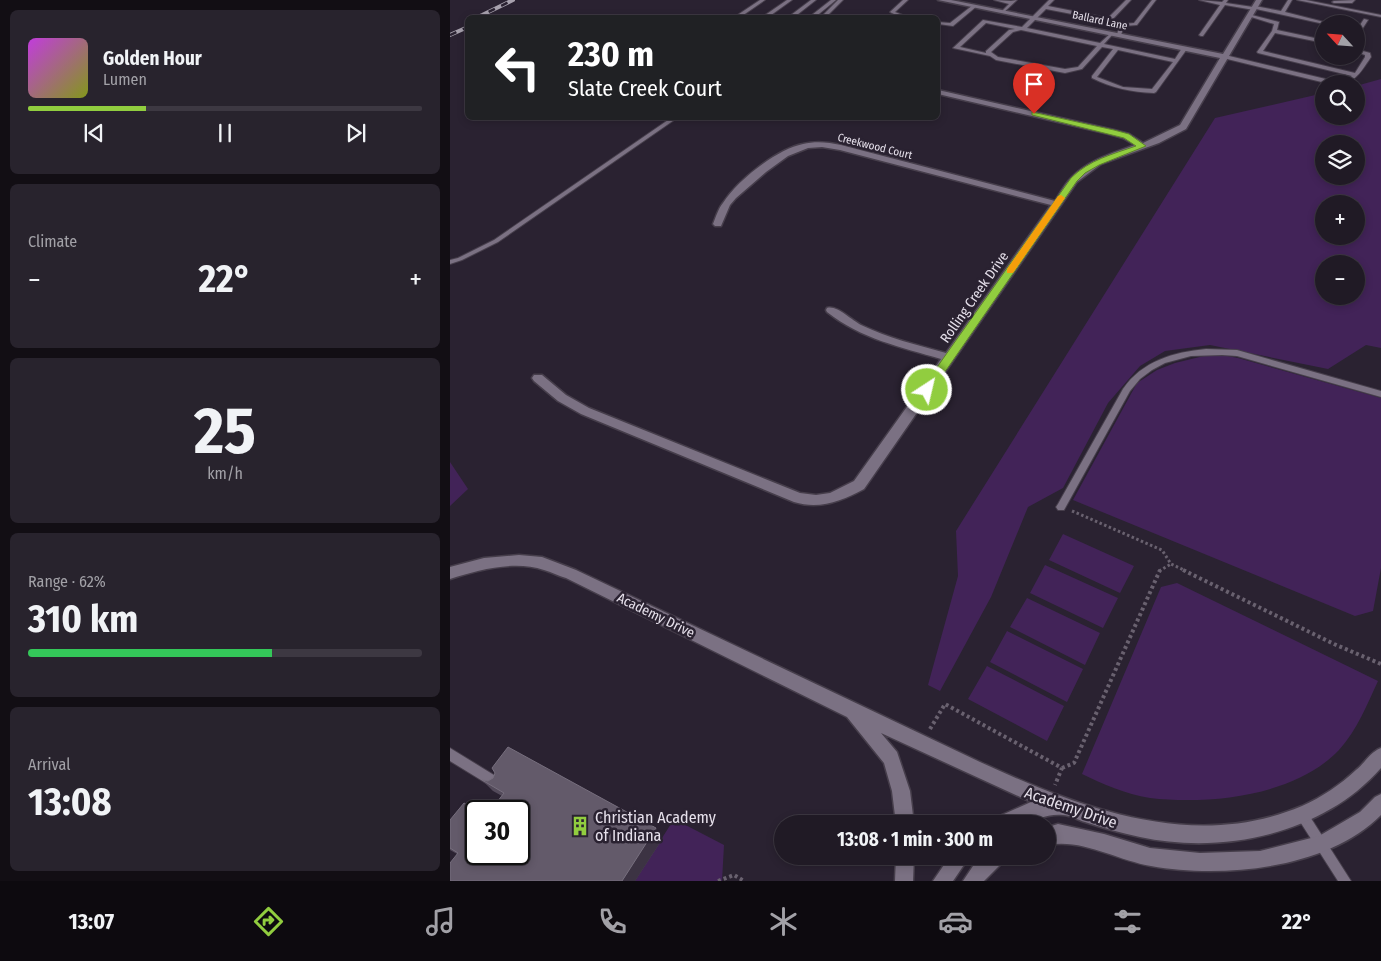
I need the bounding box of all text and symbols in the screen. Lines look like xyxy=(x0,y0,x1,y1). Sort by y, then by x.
street label: Ballard Lane xyxy=(1071,8,1129,33)
north arrow xyxy=(1315,15,1365,65)
map controls xyxy=(1315,15,1365,305)
text: 230 m xyxy=(568,33,654,75)
icon: left xyxy=(485,35,550,100)
text: Golden Hour xyxy=(103,47,202,70)
pin xyxy=(1013,63,1055,114)
text: Lumen xyxy=(103,70,147,89)
icon: arrive xyxy=(1020,70,1048,98)
text: Slate Creek Court xyxy=(568,75,722,102)
button: search xyxy=(1315,75,1365,125)
icon: previous xyxy=(80,119,108,147)
icon: pause xyxy=(211,119,239,147)
icon: next xyxy=(342,119,370,147)
street label: Creekwood Court xyxy=(836,131,914,162)
button: layers xyxy=(1315,135,1365,185)
button: + xyxy=(1315,195,1365,245)
text: Climate xyxy=(28,232,77,251)
street label: Rolling Creek Drive xyxy=(937,248,1012,346)
button: − xyxy=(1315,255,1365,305)
text: 22° xyxy=(198,256,251,302)
text: − xyxy=(28,263,41,296)
text: + xyxy=(409,263,422,296)
position arrow xyxy=(900,363,952,415)
text: 25 xyxy=(194,392,256,470)
text: km/h xyxy=(207,464,243,483)
text: Range · 62% xyxy=(28,572,106,591)
street label: Academy Drive xyxy=(614,589,697,642)
text: 310 km xyxy=(28,596,138,642)
text: Arrival xyxy=(28,755,70,774)
text: 13:08 xyxy=(28,779,112,825)
street label: Academy Drive xyxy=(1022,783,1120,832)
speed limit sign: 30 xyxy=(465,800,530,865)
place label: Christian Academy of Indiana xyxy=(595,808,717,845)
building icon: Christian Academy of Indiana xyxy=(569,815,591,837)
text: 13:08 · 1 min · 300 m xyxy=(837,828,993,851)
icon: directions xyxy=(251,904,286,939)
icon: music xyxy=(423,904,458,939)
icon: phone xyxy=(595,904,630,939)
icon: climate xyxy=(766,904,801,939)
icon: car xyxy=(938,904,973,939)
icon: filters xyxy=(1110,904,1145,939)
text: 13:07 xyxy=(68,908,114,935)
text: 22° xyxy=(1282,908,1313,935)

